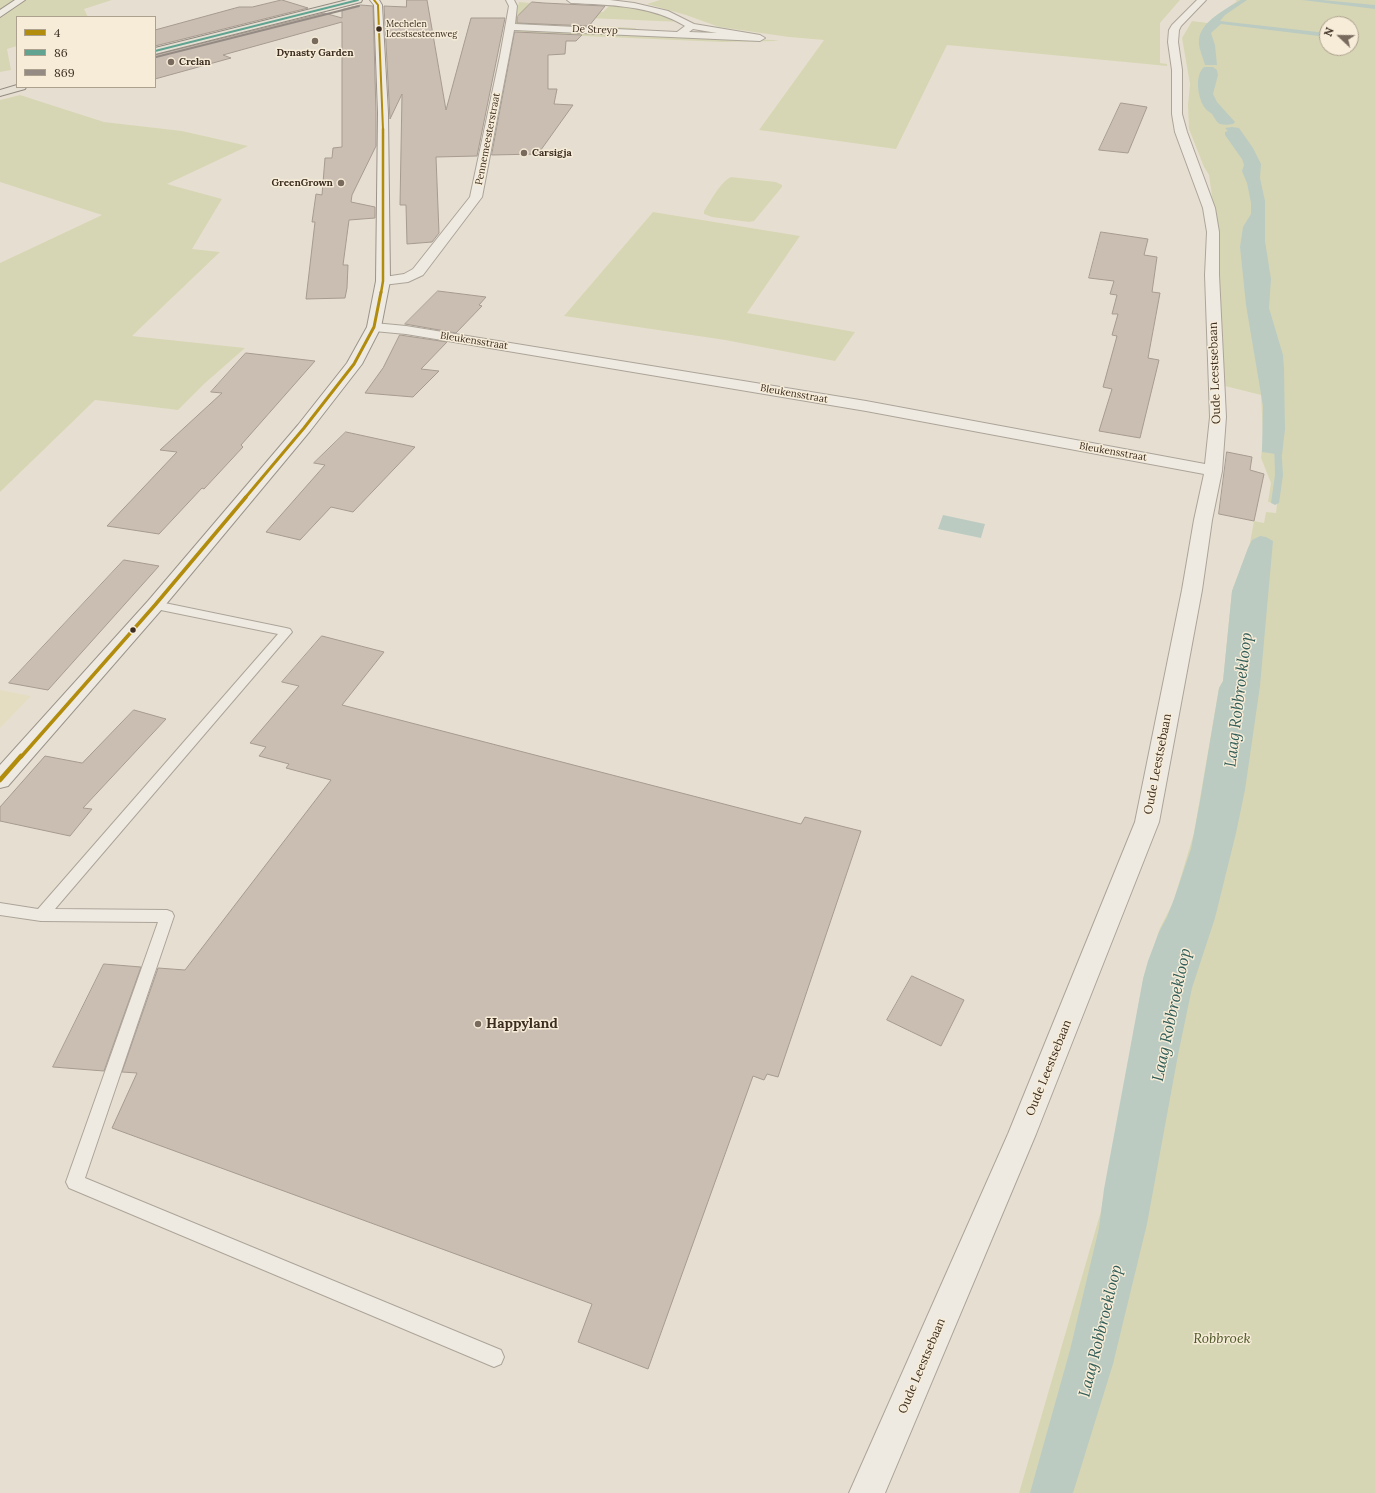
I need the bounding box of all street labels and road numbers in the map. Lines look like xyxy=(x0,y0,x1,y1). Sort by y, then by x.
street label: De Streyp xyxy=(572,23,618,37)
street label: Pennemeesterstraat xyxy=(473,92,503,186)
street label: Oude Leestsebaan xyxy=(1206,322,1224,424)
street label: Bleukensstraat xyxy=(439,330,509,352)
street label: Bleukensstraat xyxy=(759,382,829,406)
street label: Bleukensstraat xyxy=(1078,440,1148,464)
street label: Oude Leestsebaan xyxy=(1141,712,1175,816)
street label: Oude Leestsebaan xyxy=(1023,1018,1075,1118)
street label: Oude Leestsebaan xyxy=(895,1316,949,1416)

